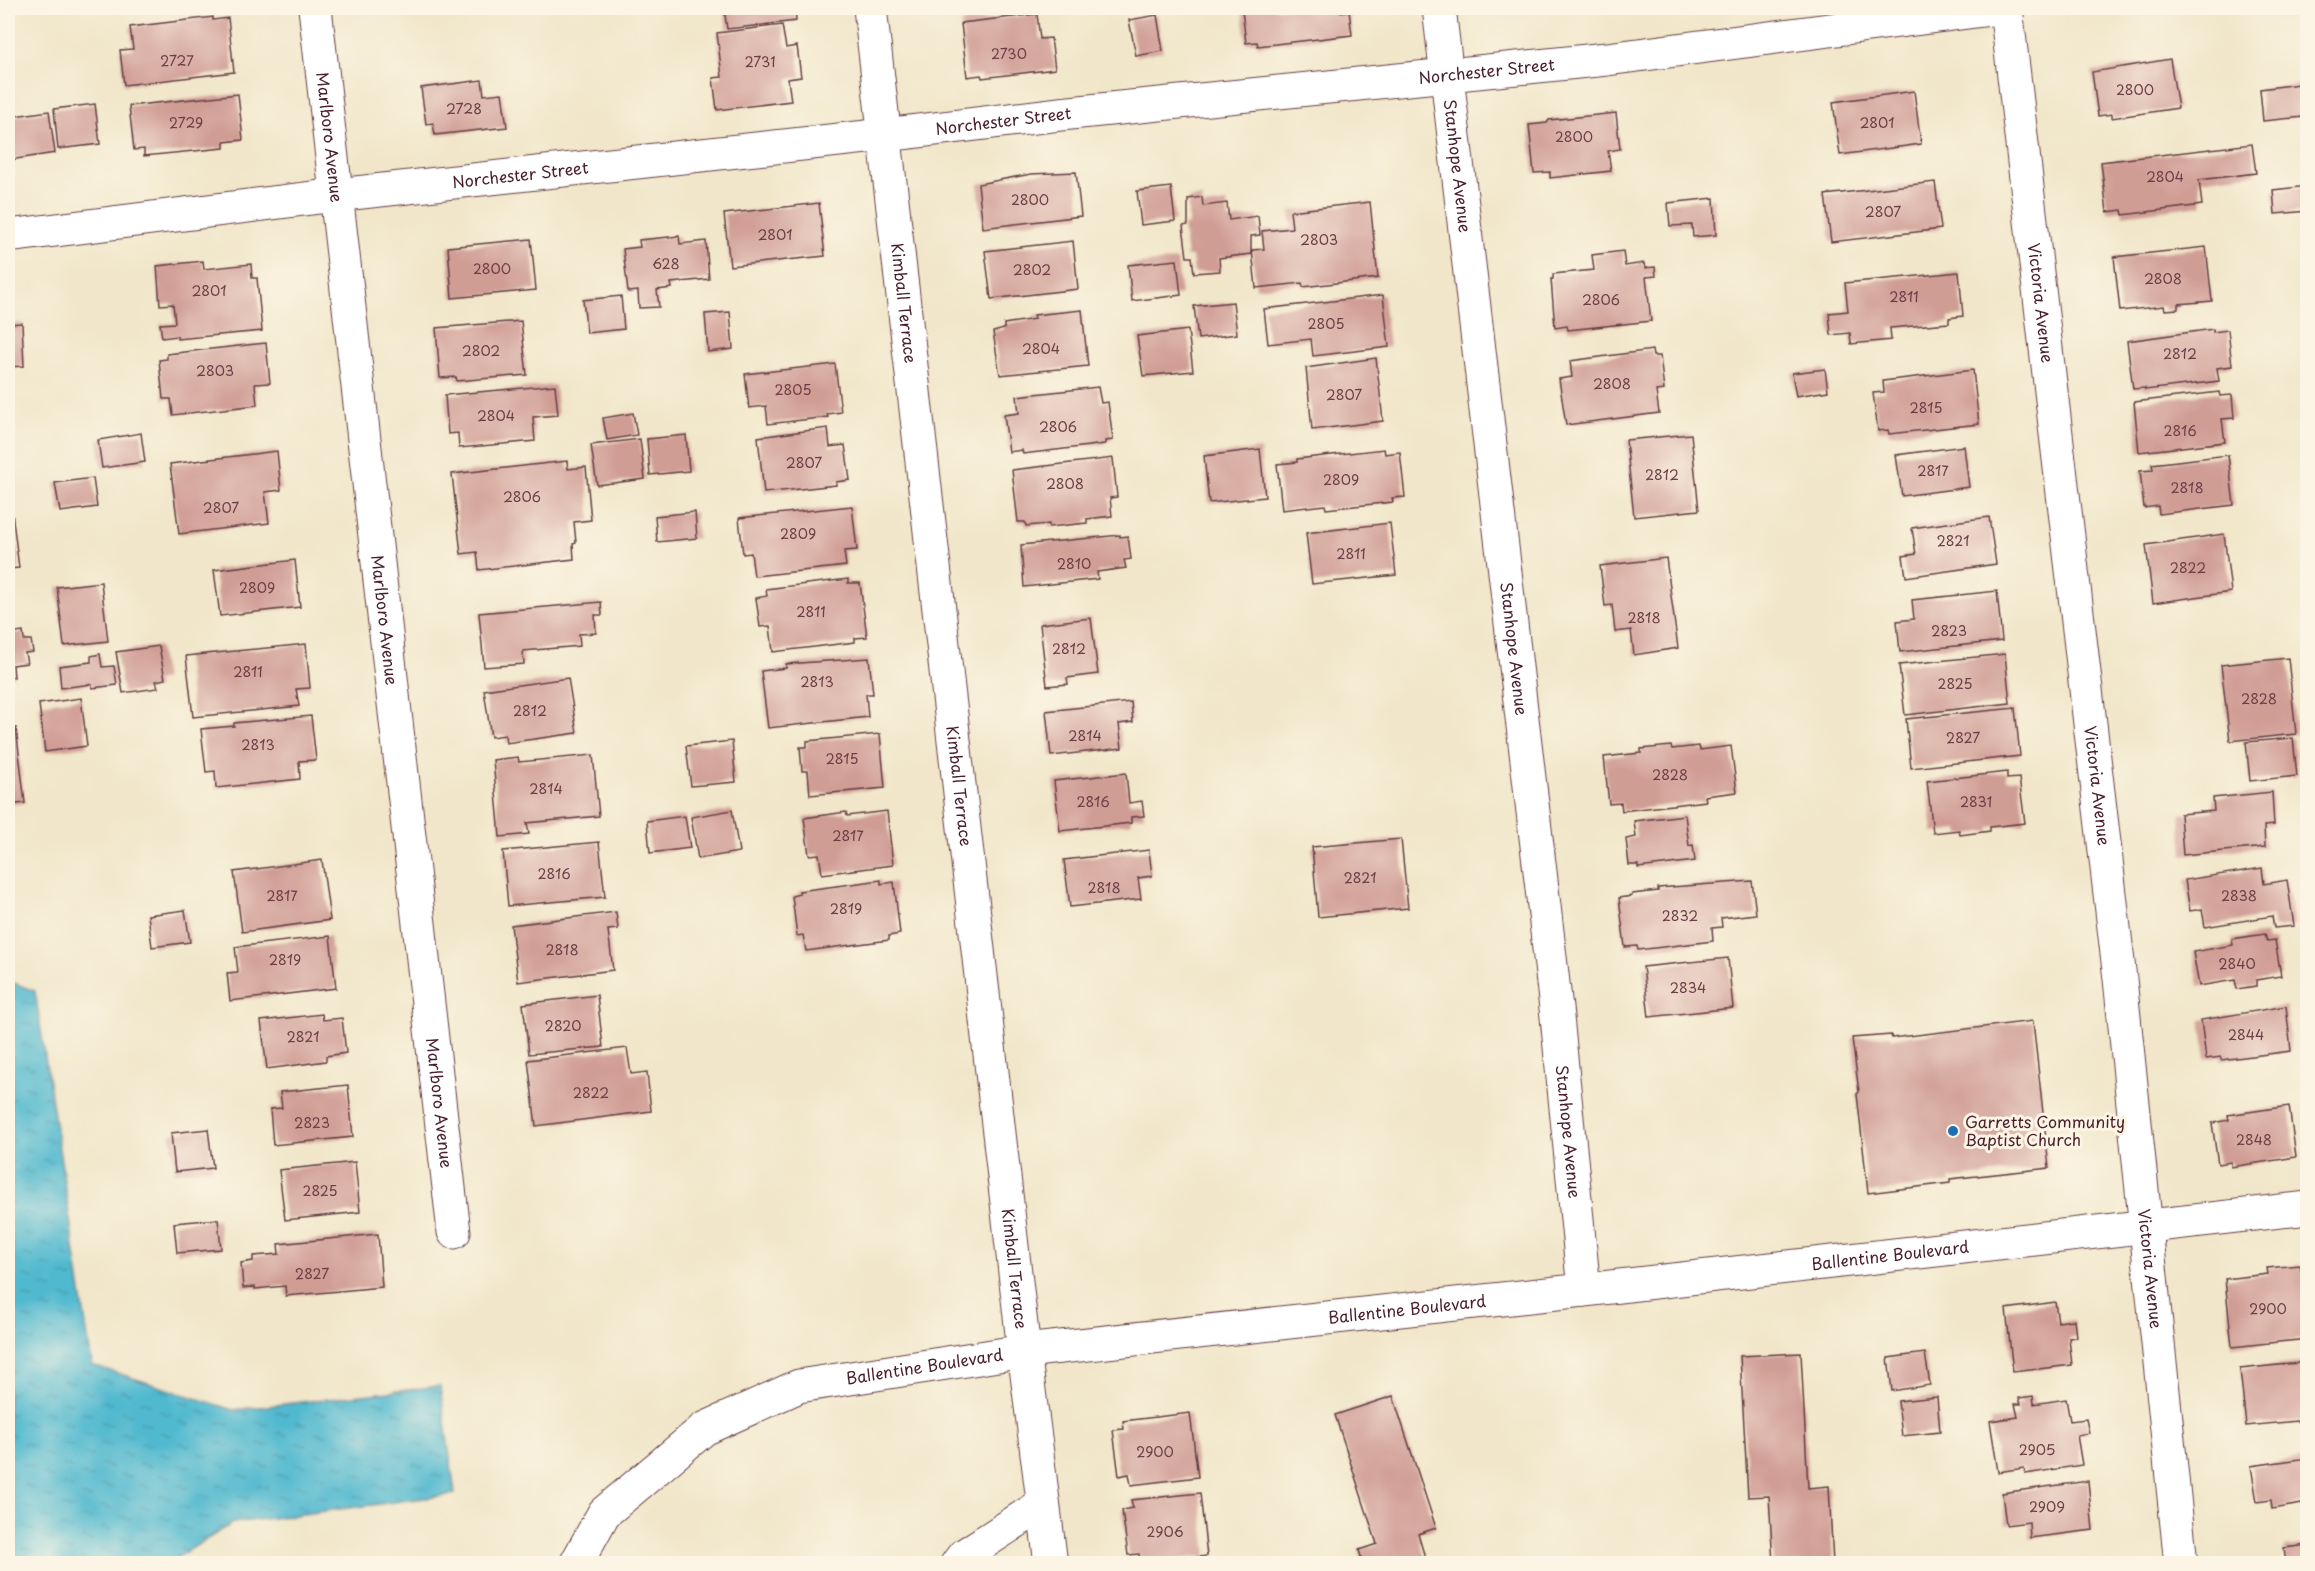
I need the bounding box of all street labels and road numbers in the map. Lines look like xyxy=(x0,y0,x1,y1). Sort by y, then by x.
street label: Norchester Street xyxy=(1417,51,1556,89)
street label: Marlboro Avenue xyxy=(311,71,350,204)
street label: Stanhope Avenue xyxy=(1439,98,1478,234)
street label: Norchester Street xyxy=(934,100,1073,140)
street label: Norchester Street xyxy=(451,154,590,193)
street label: Kimball Terrace xyxy=(886,242,924,364)
street label: Victoria Avenue xyxy=(2023,242,2061,364)
street label: Marlboro Avenue xyxy=(366,554,405,687)
street label: Stanhope Avenue xyxy=(1495,581,1535,717)
street label: Kimball Terrace xyxy=(941,724,979,847)
street label: Victoria Avenue xyxy=(2079,724,2117,847)
street label: Marlboro Avenue xyxy=(421,1036,460,1170)
street label: Stanhope Avenue xyxy=(1551,1064,1588,1200)
street label: Kimball Terrace xyxy=(997,1207,1034,1330)
street label: Victoria Avenue xyxy=(2133,1207,2169,1330)
street label: Ballentine Boulevard xyxy=(1810,1233,1970,1275)
street label: Ballentine Boulevard xyxy=(1327,1288,1487,1329)
street label: Ballentine Boulevard xyxy=(844,1341,1005,1390)

